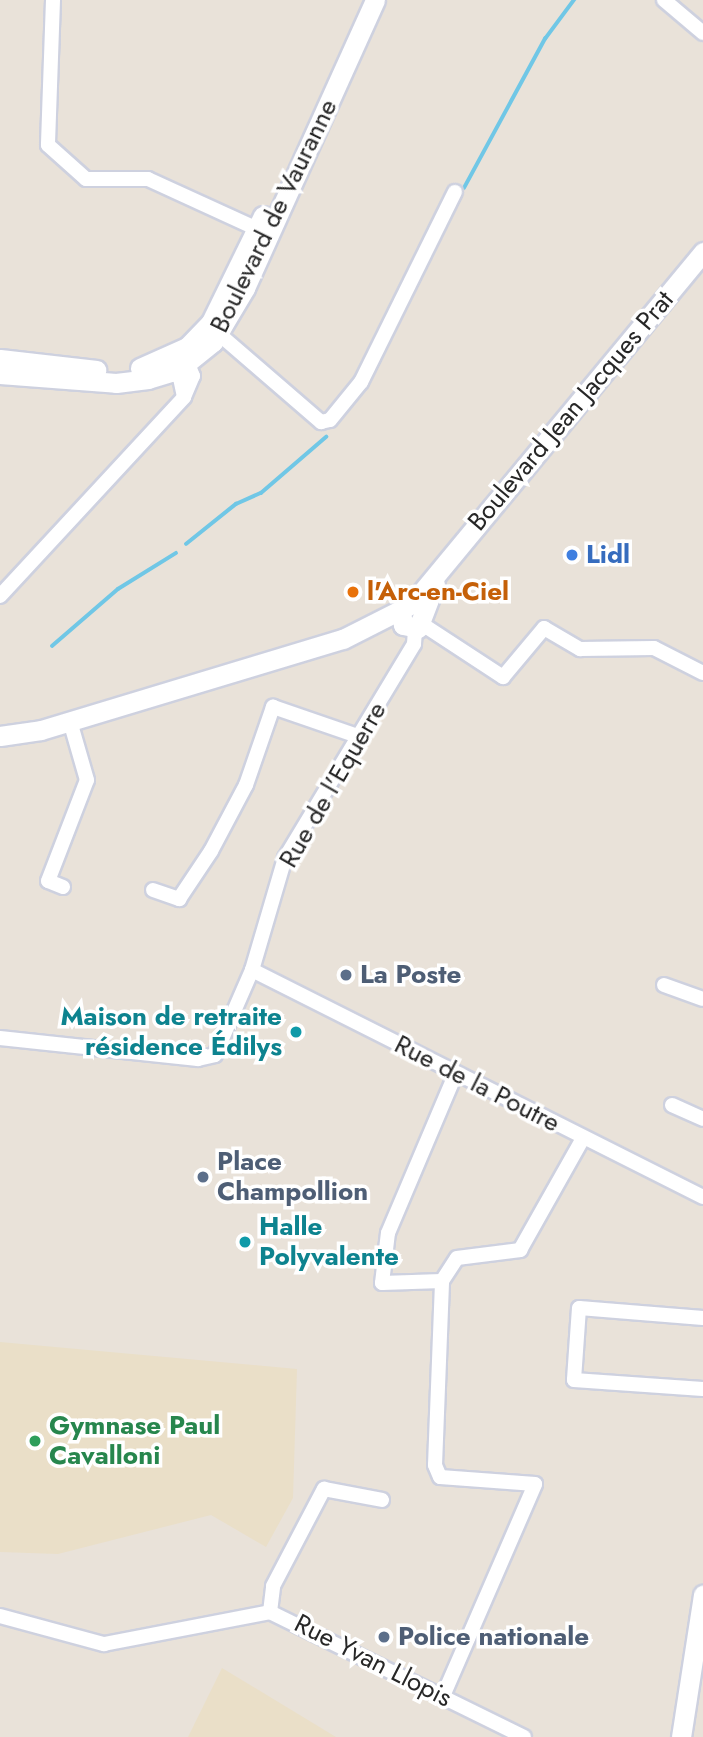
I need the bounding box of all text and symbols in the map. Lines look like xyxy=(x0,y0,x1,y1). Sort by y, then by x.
street label: Boulevard de Vauranne xyxy=(204,94,344,338)
street label: Boulevard Jean Jacques Prat xyxy=(462,285,680,537)
place label: Lidl xyxy=(586,539,630,571)
marker: Lidl xyxy=(564,547,580,563)
place label: l'Arc-en-Ciel xyxy=(367,576,509,608)
marker: l'Arc-en-Ciel xyxy=(345,584,361,600)
street label: Rue de l'Equerre xyxy=(273,697,393,873)
place label: La Poste xyxy=(360,959,461,991)
marker: La Poste xyxy=(338,967,354,983)
place label: Maison de retraite résidence Édilys xyxy=(60,1001,282,1062)
marker: Maison de retraite résidence Édilys xyxy=(288,1024,304,1040)
street label: Rue de la Poutre xyxy=(389,1029,565,1139)
place label: Place Champollion xyxy=(217,1146,368,1208)
marker: Place Champollion xyxy=(195,1169,211,1185)
place label: Halle Polyvalente xyxy=(259,1211,399,1272)
marker: Halle Polyvalente xyxy=(237,1234,253,1250)
place label: Gymnase Paul Cavalloni xyxy=(49,1410,220,1472)
marker: Gymnase Paul Cavalloni xyxy=(27,1433,43,1449)
street label: Rue Yvan Llopis xyxy=(289,1608,457,1714)
place label: Police nationale xyxy=(398,1621,589,1653)
marker: Police nationale xyxy=(376,1629,392,1645)

